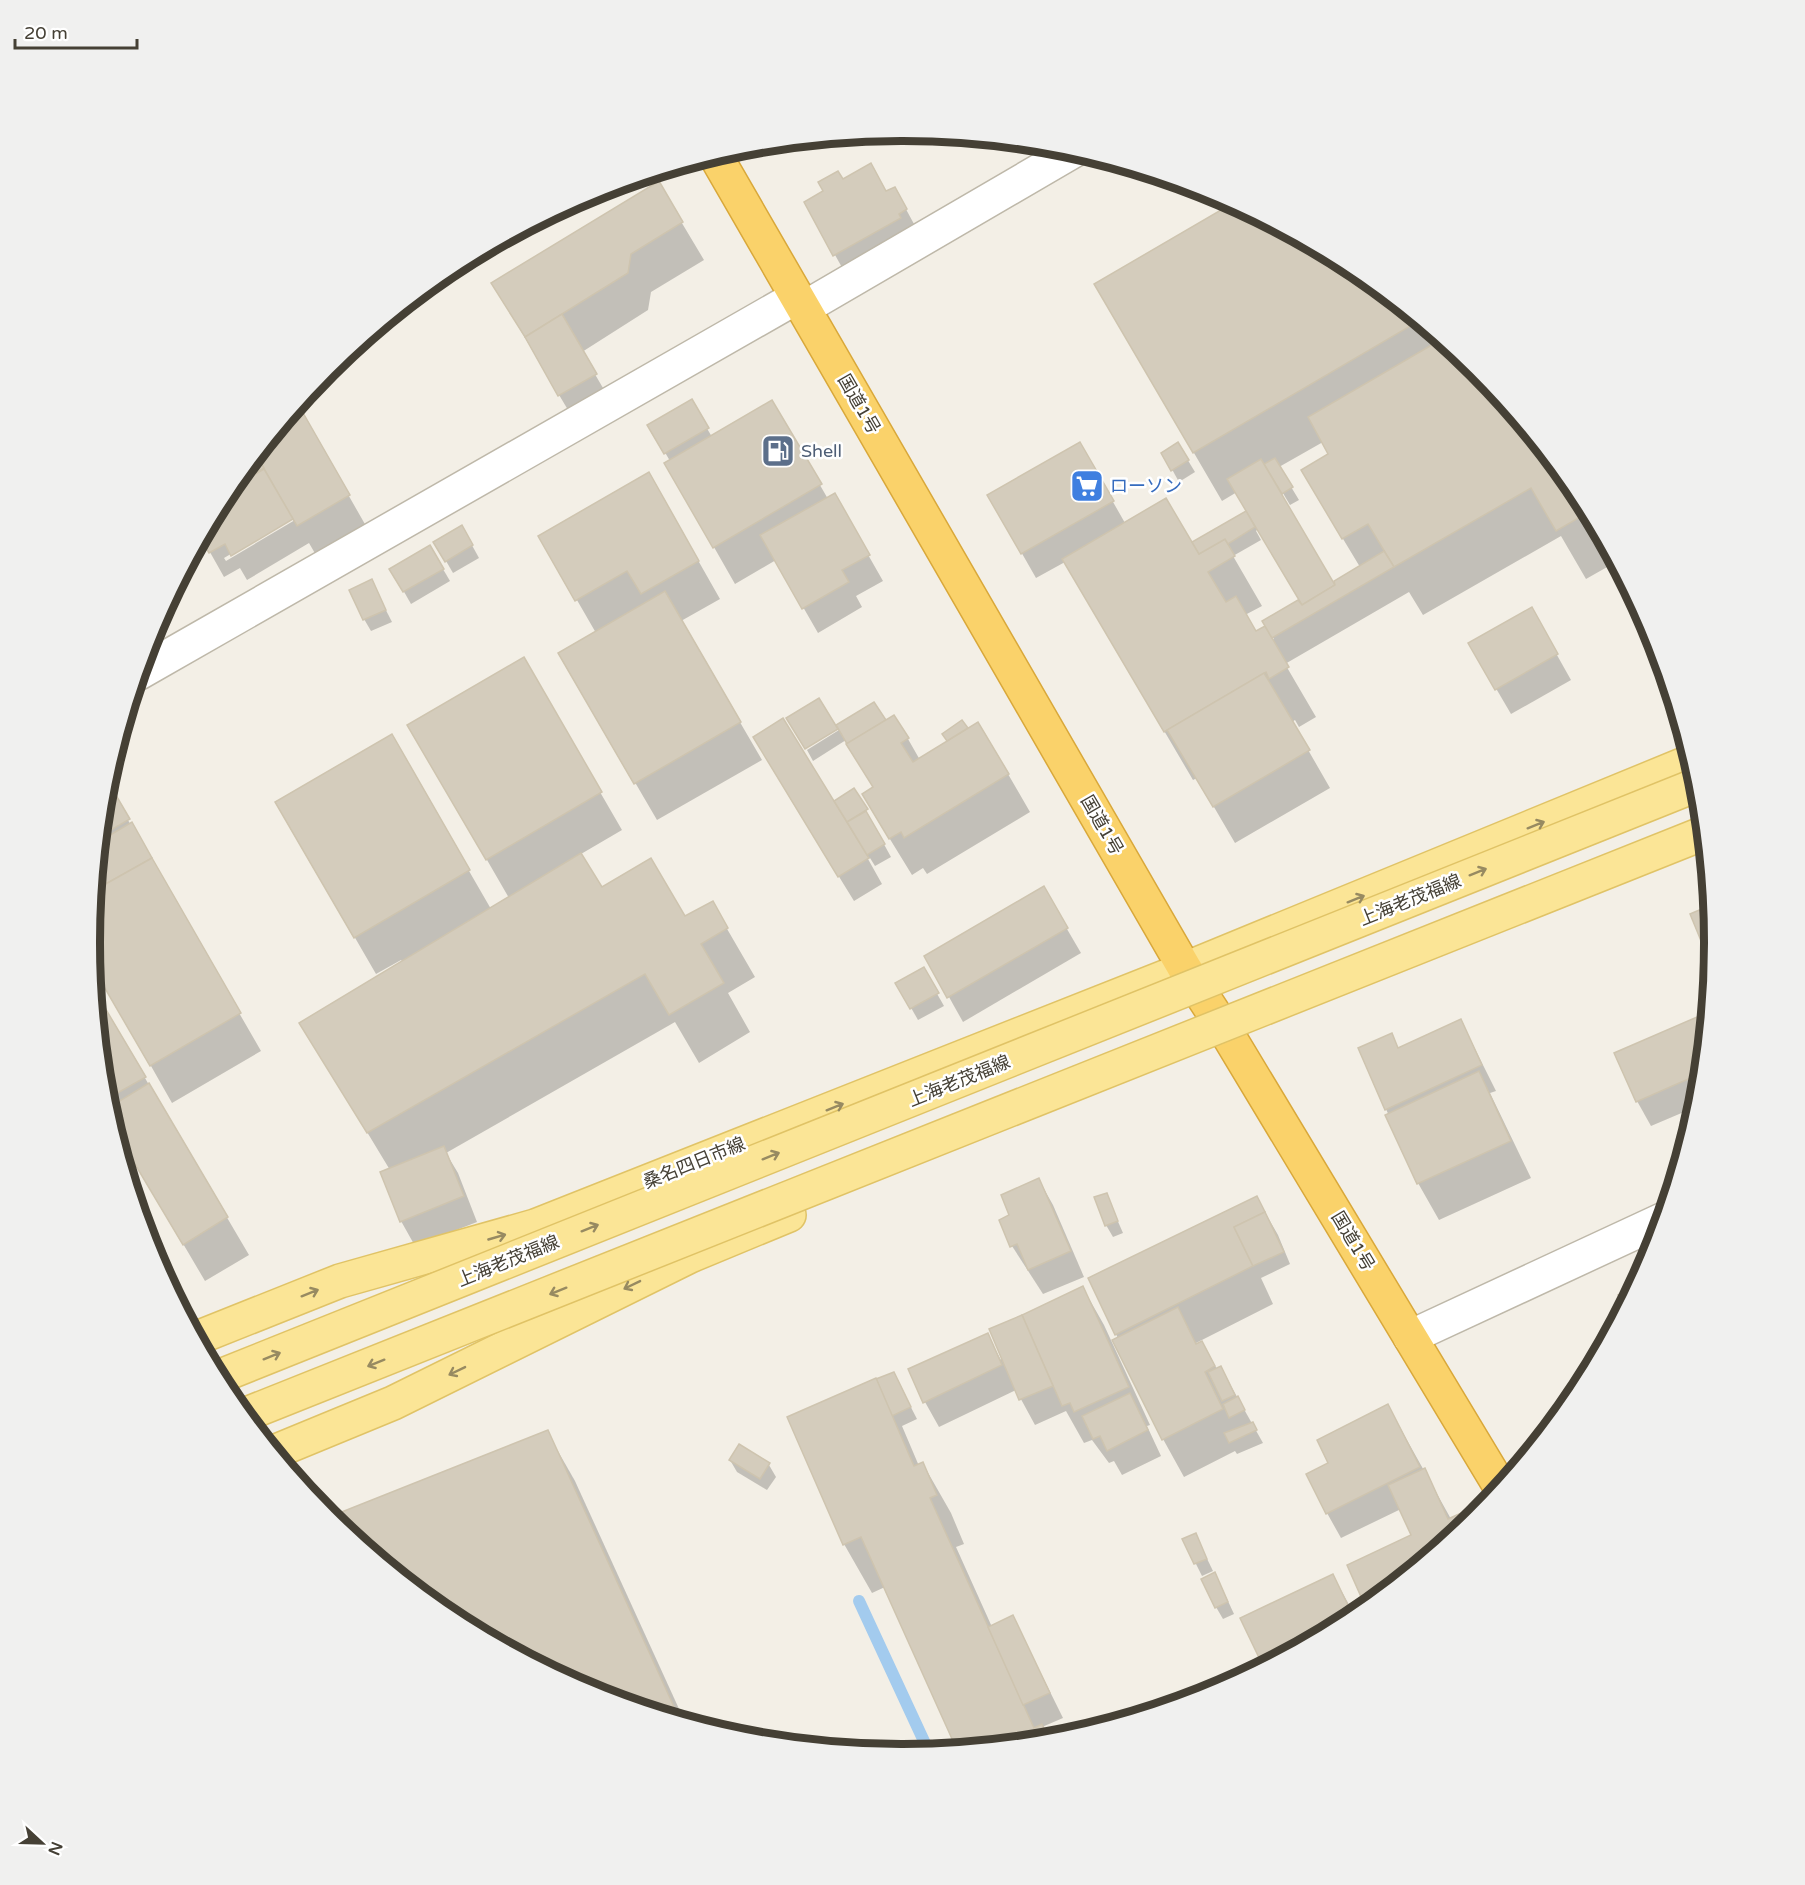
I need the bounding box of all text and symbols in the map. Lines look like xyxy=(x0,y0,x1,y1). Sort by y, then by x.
scale bar xyxy=(15,12,136,50)
text: 20 m xyxy=(24,22,68,44)
street label: 国道1号 xyxy=(833,370,885,438)
fuel station icon: Shell xyxy=(760,433,796,469)
place label: Shell xyxy=(801,440,842,462)
supermarket icon: ローソン xyxy=(1069,468,1105,504)
place label: ローソン xyxy=(1110,475,1182,497)
street label: 国道1号 xyxy=(1076,791,1128,859)
one-way arrow xyxy=(1526,819,1545,830)
one-way arrow xyxy=(1468,866,1487,877)
street label: 上海老茂福線 xyxy=(1356,870,1464,930)
one-way arrow xyxy=(1346,893,1364,904)
street label: 上海老茂福線 xyxy=(905,1051,1013,1111)
one-way arrow xyxy=(826,1101,844,1112)
street label: 桑名四日市線 xyxy=(640,1133,748,1193)
one-way arrow xyxy=(761,1150,780,1161)
street label: 国道1号 xyxy=(1327,1207,1379,1275)
one-way arrow xyxy=(580,1222,599,1233)
street label: 上海老茂福線 xyxy=(454,1231,562,1291)
one-way arrow xyxy=(487,1231,506,1242)
one-way arrow xyxy=(623,1279,641,1291)
one-way arrow xyxy=(549,1286,567,1297)
one-way arrow xyxy=(300,1287,319,1298)
one-way arrow xyxy=(263,1349,281,1360)
one-way arrow xyxy=(368,1358,386,1369)
one-way arrow xyxy=(448,1366,466,1378)
north arrow xyxy=(12,1813,72,1873)
text: N xyxy=(43,1839,67,1858)

